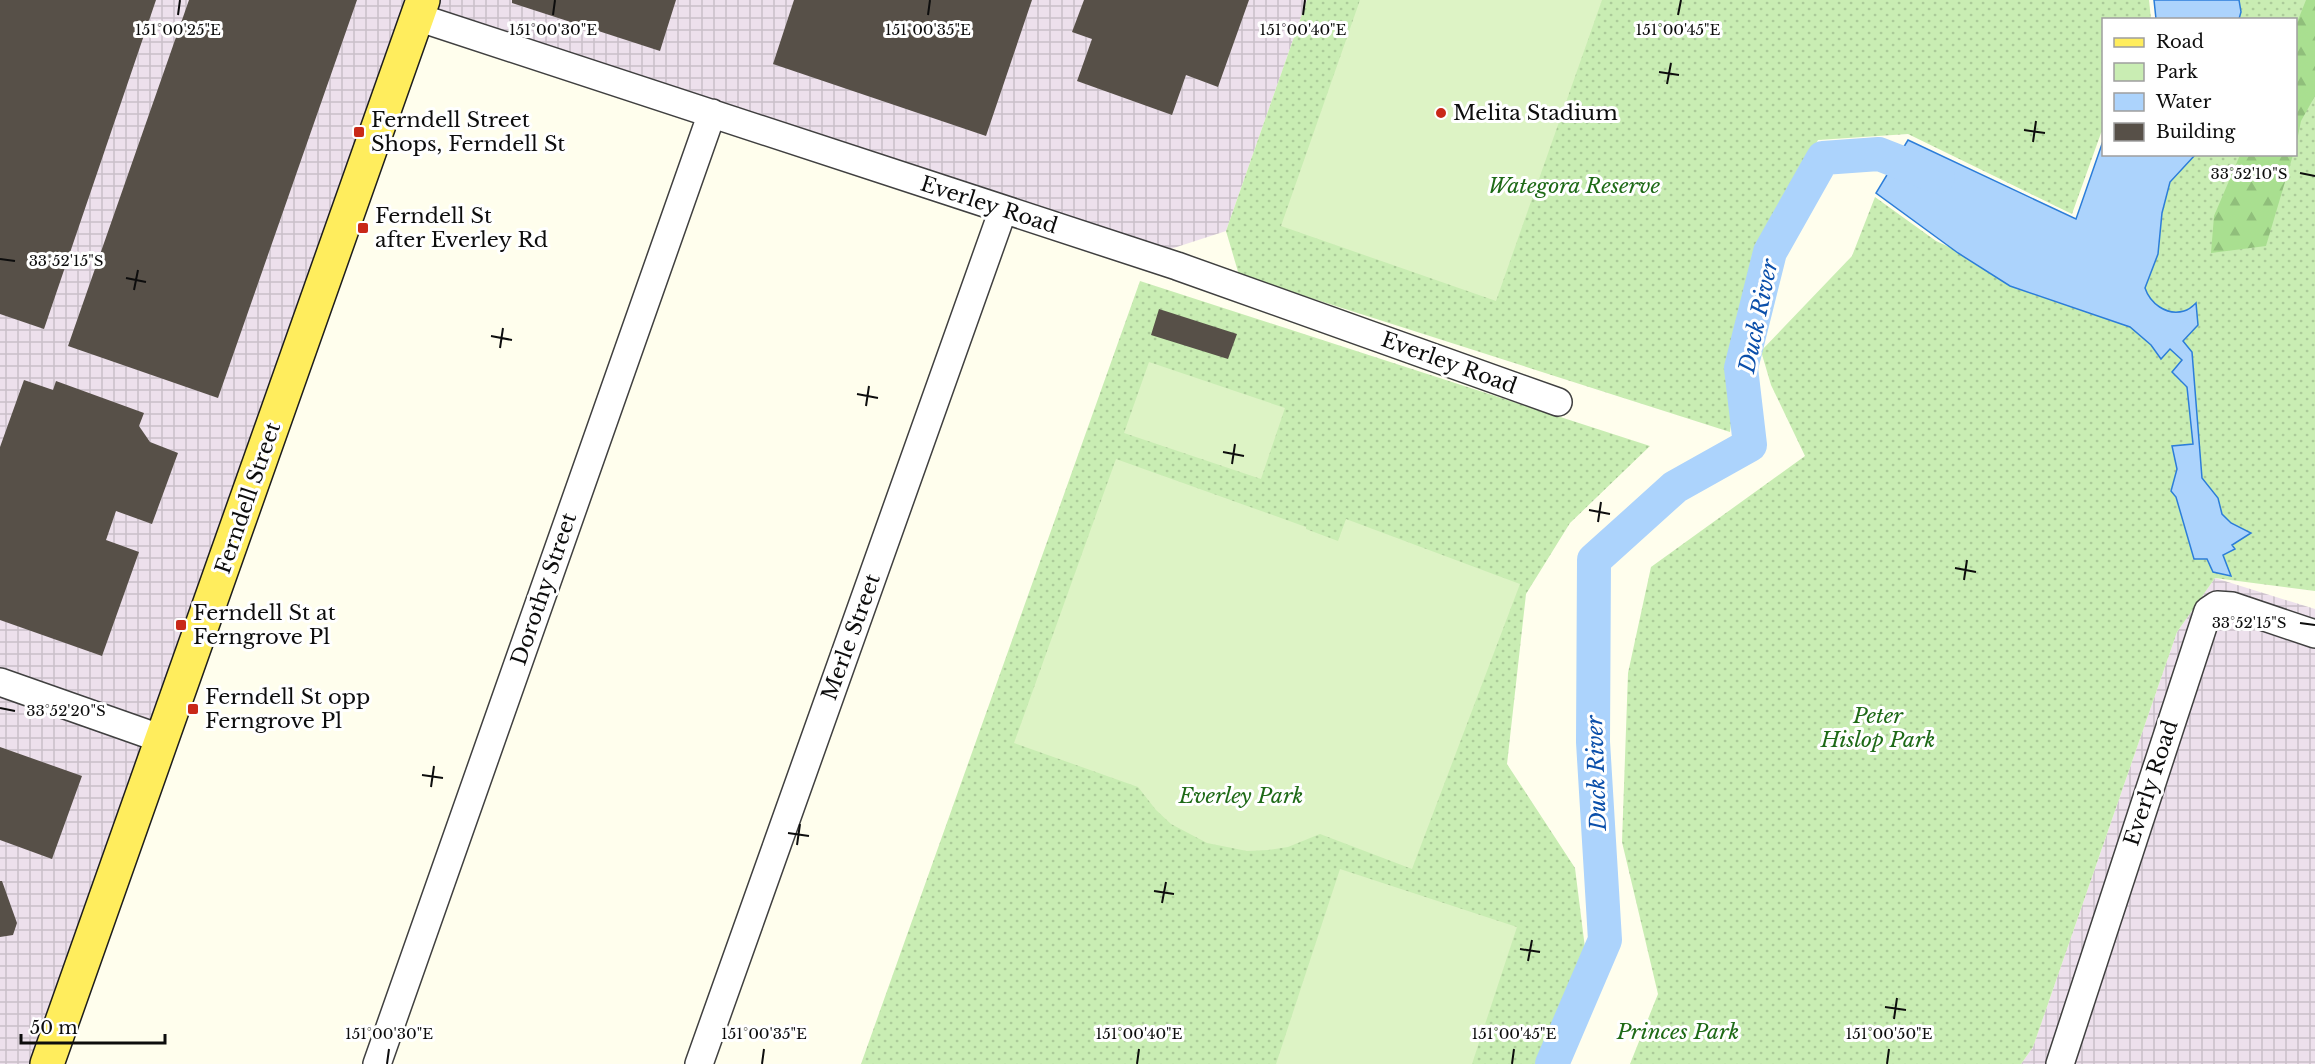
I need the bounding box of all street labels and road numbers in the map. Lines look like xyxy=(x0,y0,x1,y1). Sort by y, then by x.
street label: Everley Road xyxy=(917,171,1061,239)
street label: Everley Road xyxy=(1378,326,1520,400)
street label: Ferndell Street xyxy=(210,419,286,577)
street label: Dorothy Street xyxy=(506,509,582,669)
street label: Merle Street xyxy=(816,570,886,704)
street label: Everly Road xyxy=(2118,717,2184,849)

